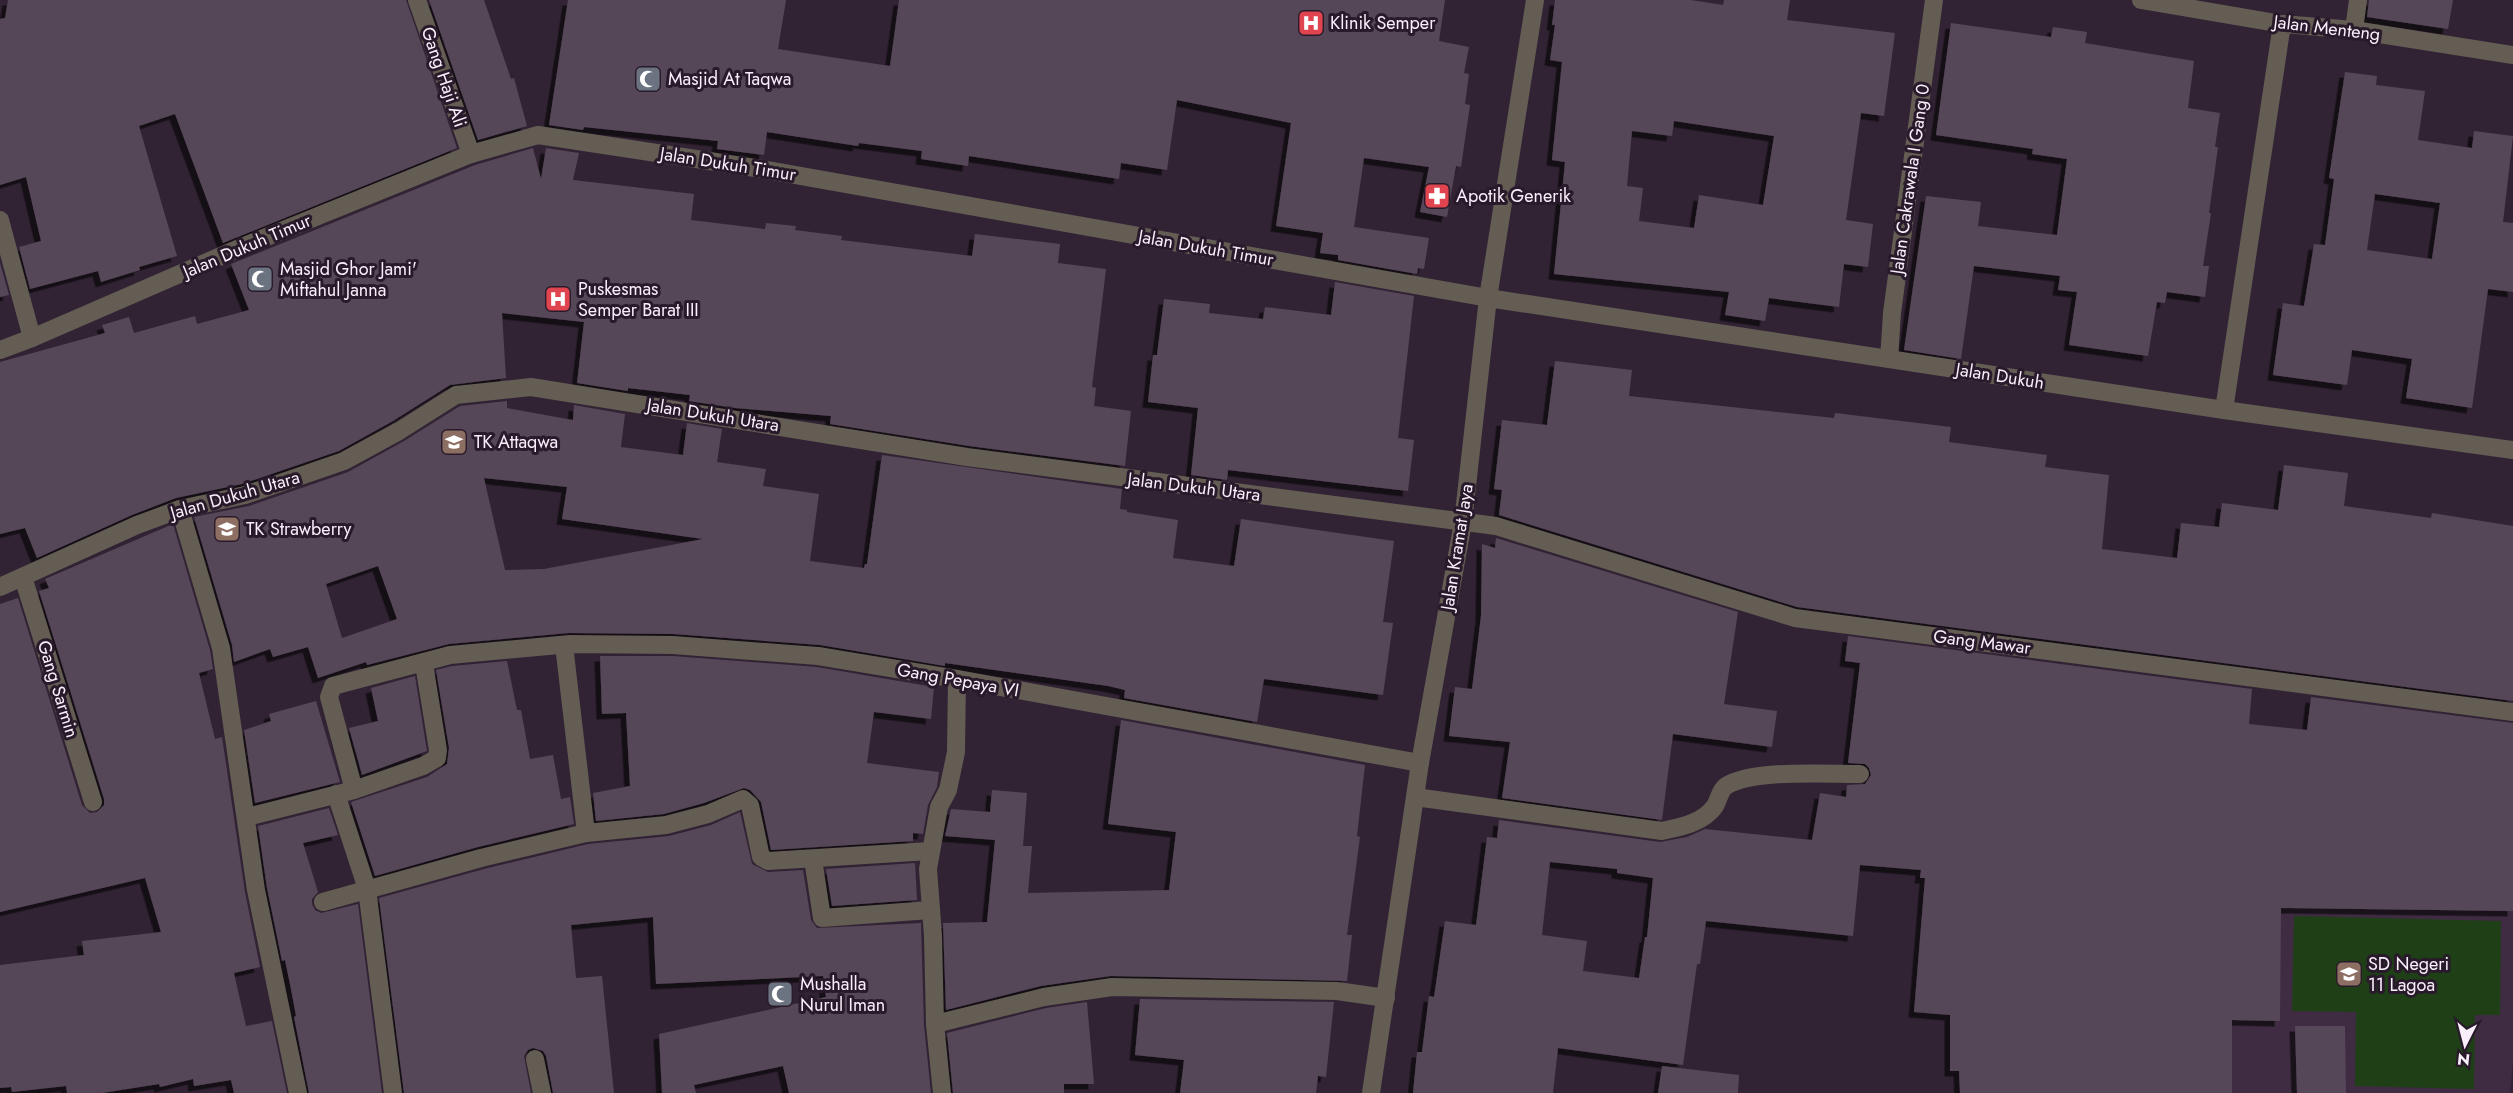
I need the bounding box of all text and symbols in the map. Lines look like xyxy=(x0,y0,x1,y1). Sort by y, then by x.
hospital icon: Klinik Semper xyxy=(1296,8,1326,38)
street label: Jalan Menteng xyxy=(2270,8,2382,47)
place label: Klinik Semper xyxy=(1330,10,1436,36)
street label: Gang Haji Ali xyxy=(415,23,473,131)
mosque icon: Masjid At Taqwa xyxy=(633,64,663,94)
place label: Masjid At Taqwa xyxy=(668,66,791,92)
street label: Jalan Cakrawala I Gang 0 xyxy=(1884,82,1936,278)
street label: Jalan Dukuh Timur xyxy=(656,140,799,188)
pharmacy icon: Apotik Generik xyxy=(1422,181,1452,211)
place label: Apotik Generik xyxy=(1456,183,1571,209)
street label: Jalan Dukuh Timur xyxy=(177,207,316,286)
street label: Jalan Dukuh Timur xyxy=(1134,223,1277,273)
place label: Masjid Ghor Jami' Miftahul Janna xyxy=(280,256,417,303)
mosque icon: Masjid Ghor Jami' Miftahul Janna xyxy=(245,264,275,294)
place label: Puskesmas Semper Barat III xyxy=(578,276,699,323)
hospital icon: Puskesmas Semper Barat III xyxy=(543,284,573,314)
street label: Jalan Dukuh xyxy=(1952,356,2046,396)
street label: Jalan Dukuh Utara xyxy=(643,391,781,438)
school or university icon: TK Attaqwa xyxy=(439,427,469,457)
place label: TK Attaqwa xyxy=(474,429,558,455)
street label: Jalan Dukuh Utara xyxy=(165,464,303,526)
street label: Jalan Dukuh Utara xyxy=(1124,466,1262,508)
street label: Jalan Kramat Jaya xyxy=(1434,482,1480,614)
school or university icon: TK Strawberry xyxy=(212,514,242,544)
place label: TK Strawberry xyxy=(246,516,352,542)
street label: Gang Mawar xyxy=(1932,623,2033,661)
street label: Gang Sarmin xyxy=(31,637,85,741)
street label: Gang Pepaya VI xyxy=(895,656,1021,704)
place label: SD Negeri 11 Lagoa xyxy=(2368,951,2449,998)
school or university icon: SD Negeri 11 Lagoa xyxy=(2334,959,2364,989)
place label: Mushalla Nurul Iman xyxy=(800,971,885,1018)
mosque icon: Mushalla Nurul Iman xyxy=(765,979,795,1009)
north arrow xyxy=(2435,1015,2495,1075)
text: N xyxy=(2456,1047,2471,1072)

